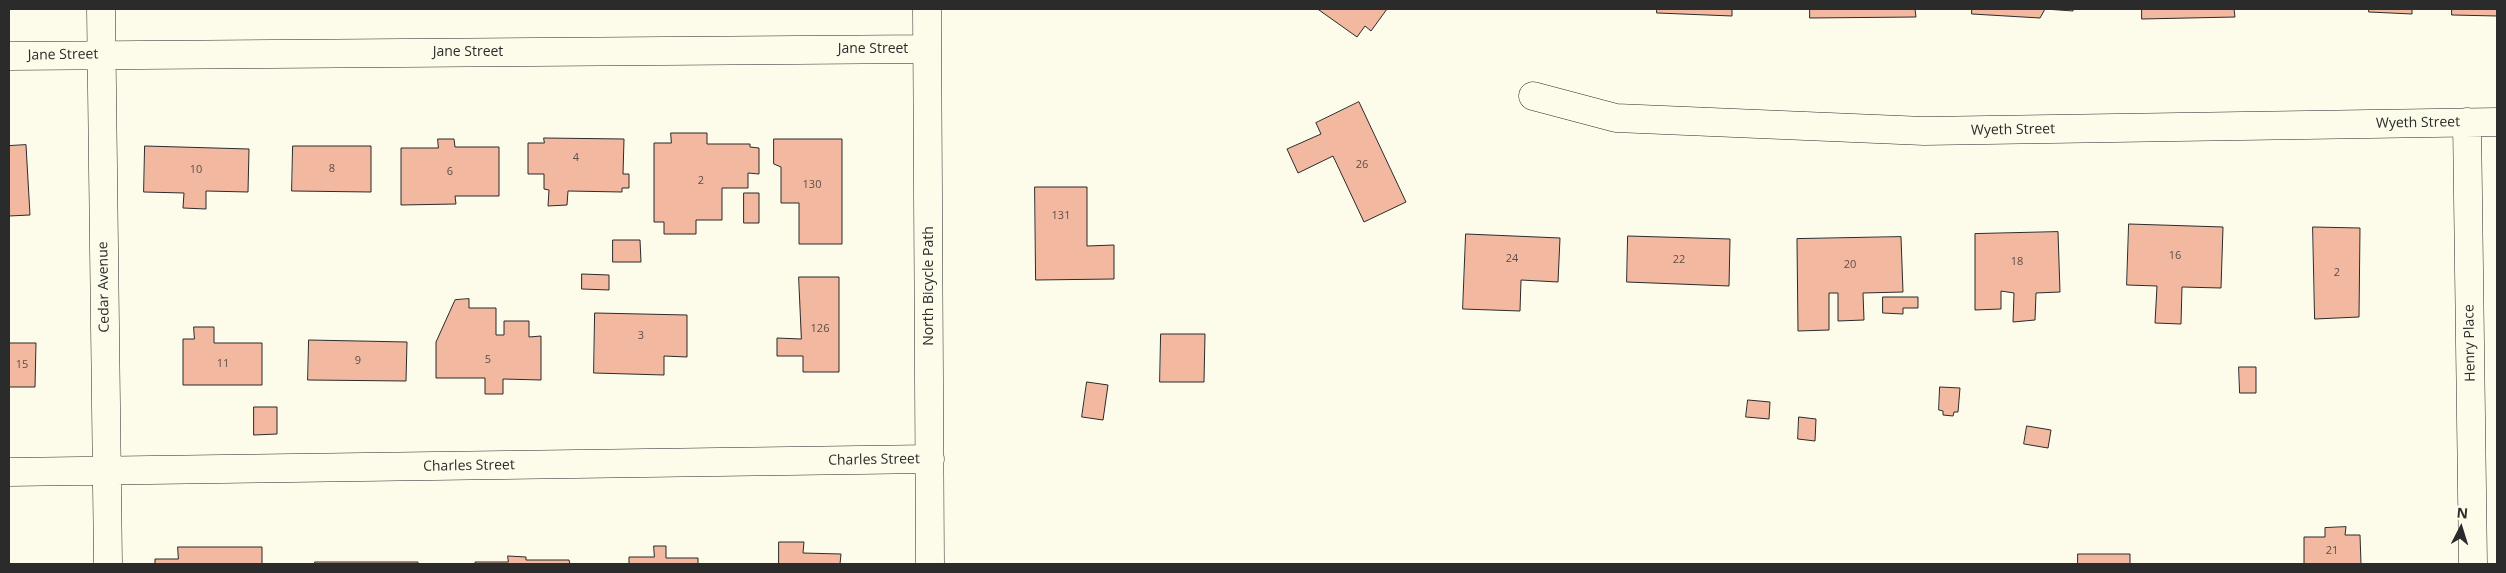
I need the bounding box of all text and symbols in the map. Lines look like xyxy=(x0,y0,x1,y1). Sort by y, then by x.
street label: Jane Street xyxy=(838,41,908,57)
street label: Jane Street xyxy=(433,44,503,60)
street label: Jane Street xyxy=(27,46,99,64)
street label: Wyeth Street xyxy=(2376,114,2460,132)
street label: Wyeth Street xyxy=(1971,121,2055,139)
house number: 4 xyxy=(573,151,579,165)
house number: 26 xyxy=(1356,158,1368,172)
house number: 8 xyxy=(329,162,335,176)
house number: 10 xyxy=(190,163,202,177)
house number: 6 xyxy=(447,165,453,179)
house number: 2 xyxy=(698,174,704,188)
house number: 130 xyxy=(803,178,821,192)
house number: 131 xyxy=(1052,209,1070,223)
street label: North Bicycle Path xyxy=(921,226,937,346)
street label: Cedar Avenue xyxy=(95,241,113,333)
house number: 16 xyxy=(2169,249,2181,263)
house number: 24 xyxy=(1506,252,1518,266)
house number: 22 xyxy=(1673,253,1685,267)
house number: 18 xyxy=(2011,255,2023,269)
house number: 20 xyxy=(1844,258,1856,272)
house number: 2 xyxy=(2334,266,2340,280)
street label: Henry Place xyxy=(2461,304,2479,382)
house number: 126 xyxy=(811,322,829,336)
house number: 3 xyxy=(638,329,644,343)
house number: 5 xyxy=(485,353,491,367)
house number: 9 xyxy=(355,354,361,368)
house number: 11 xyxy=(217,357,229,371)
house number: 15 xyxy=(16,358,28,372)
street label: Charles Street xyxy=(828,451,920,469)
street label: Charles Street xyxy=(423,457,515,475)
north arrow xyxy=(2436,503,2486,553)
text: N xyxy=(2456,503,2469,523)
house number: 21 xyxy=(2326,544,2338,558)

